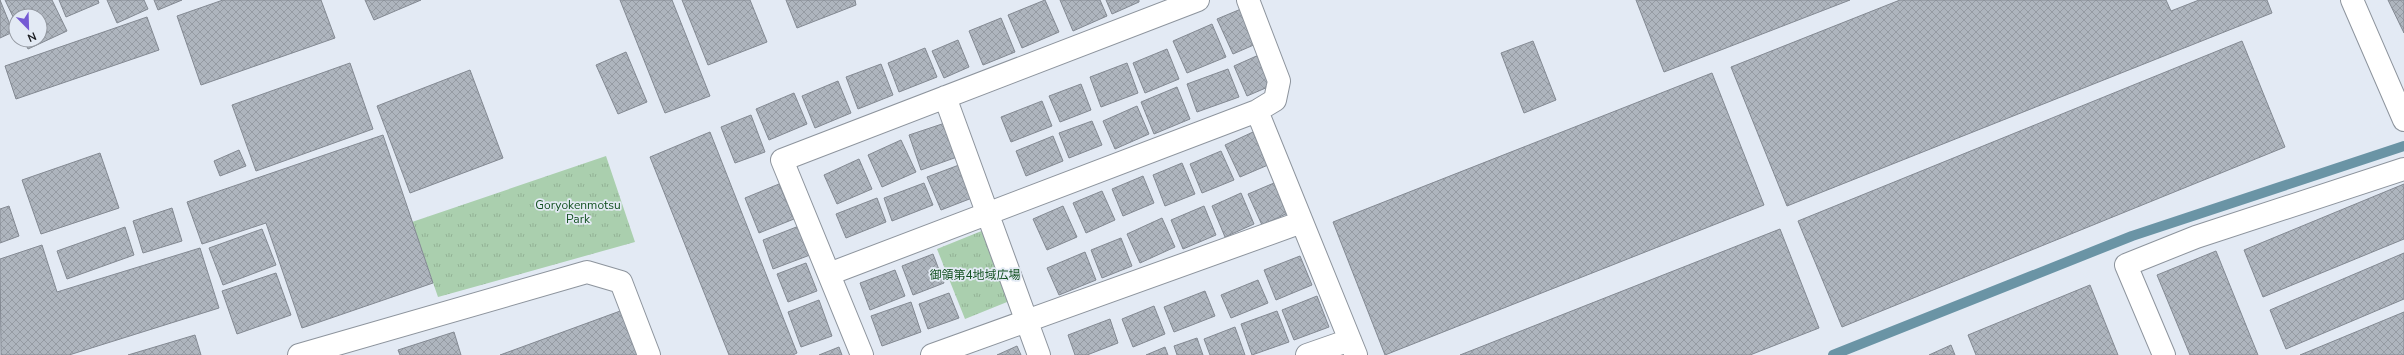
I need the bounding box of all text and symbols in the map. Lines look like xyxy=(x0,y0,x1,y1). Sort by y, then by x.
north arrow xyxy=(8,8,48,48)
text: N xyxy=(25,28,38,45)
park label: Goryokenmotsu Park xyxy=(535,197,621,227)
park label: 御領第4地域広場 xyxy=(929,267,1021,283)

